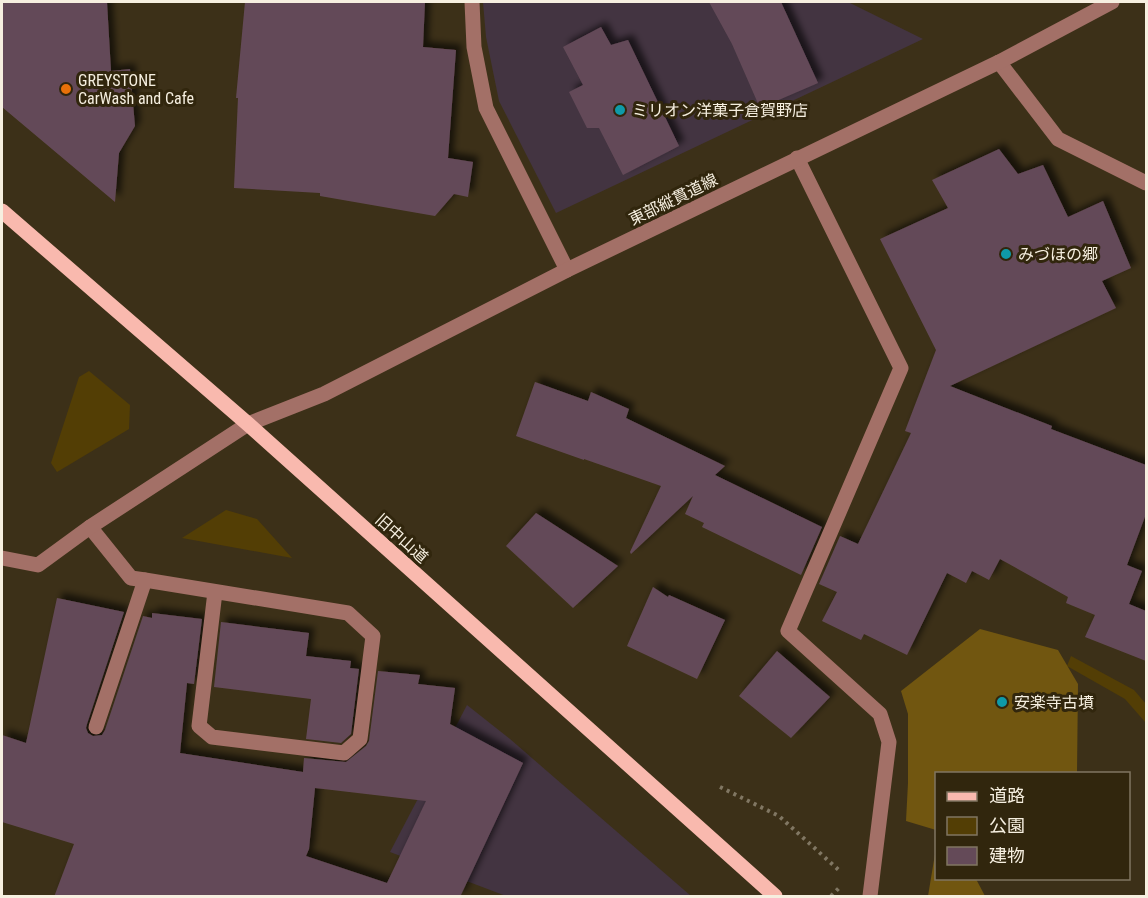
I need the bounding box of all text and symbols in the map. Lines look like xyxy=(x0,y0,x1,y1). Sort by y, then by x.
place label: GREYSTONE CarWash and Cafe xyxy=(78,71,194,108)
marker: GREYSTONE CarWash and Cafe xyxy=(59,82,73,96)
place label: ミリオン洋菓子倉賀野店 xyxy=(632,101,808,120)
marker: ミリオン洋菓子倉賀野店 xyxy=(613,103,627,117)
street label: 東部縦貫道線 xyxy=(626,170,721,229)
place label: みづほの郷 xyxy=(1018,245,1098,264)
marker: みづほの郷 xyxy=(999,247,1013,261)
street label: 旧中山道 xyxy=(372,510,432,567)
place label: 安楽寺古墳 xyxy=(1014,693,1094,712)
marker: 安楽寺古墳 xyxy=(995,695,1009,709)
legend xyxy=(935,772,1130,880)
text: 道路 xyxy=(989,785,1025,806)
text: 公園 xyxy=(989,815,1025,836)
text: 建物 xyxy=(989,845,1025,866)

